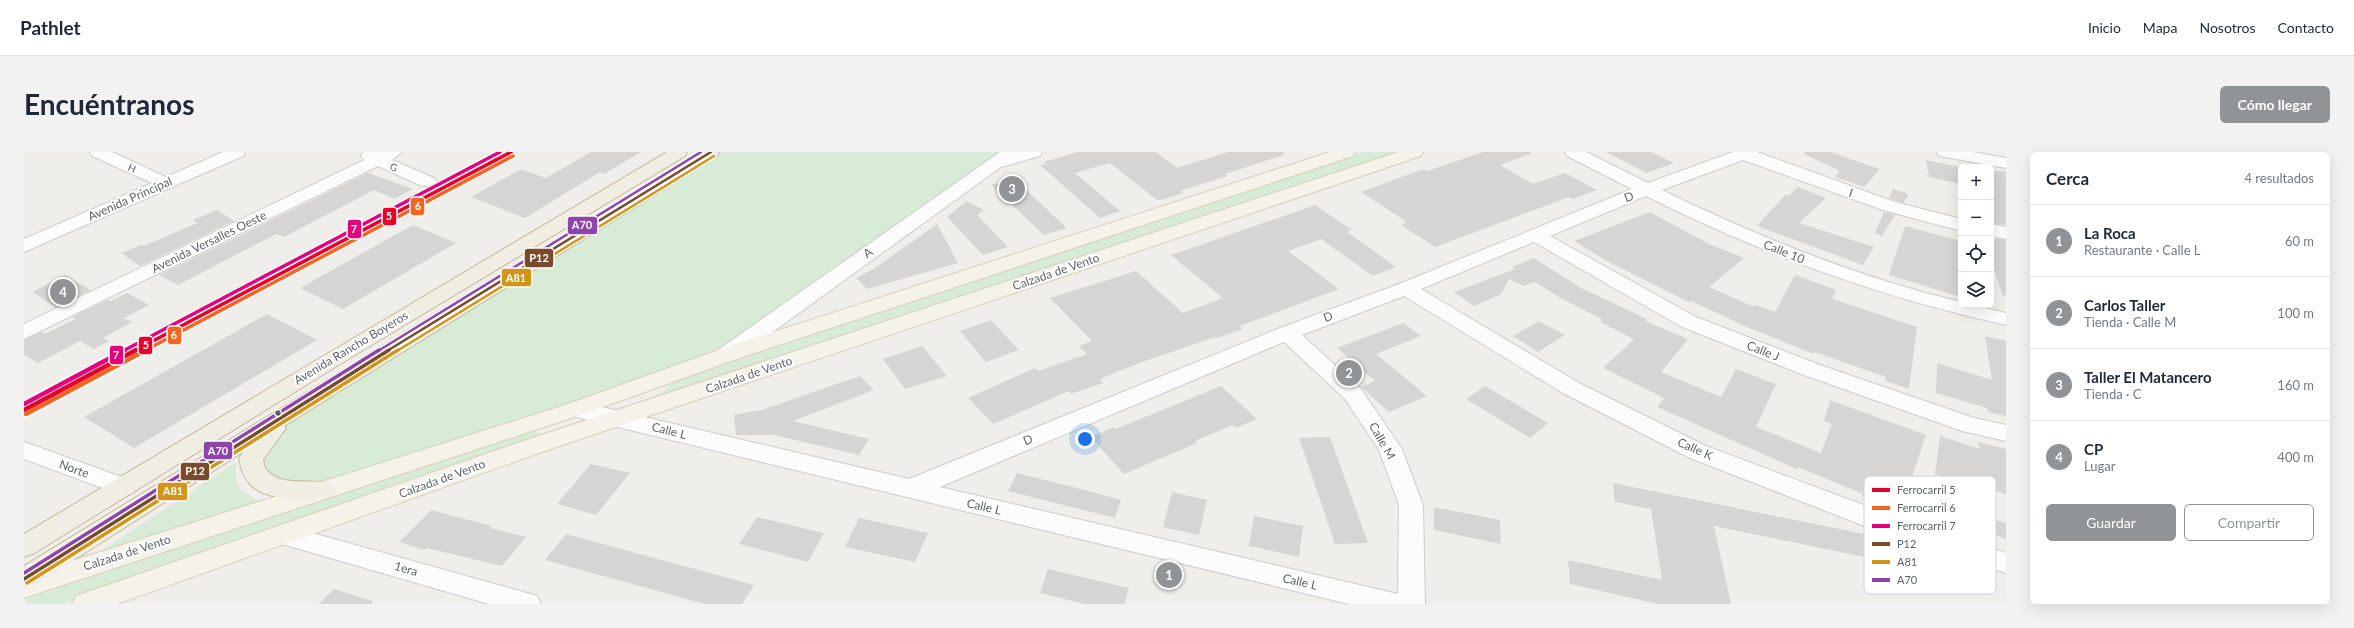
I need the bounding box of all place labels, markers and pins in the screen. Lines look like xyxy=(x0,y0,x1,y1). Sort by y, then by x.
pin: 3 xyxy=(999,174,1025,204)
pin: 4 xyxy=(50,277,76,307)
pin: 2 xyxy=(1336,358,1362,388)
unlabelled marker xyxy=(273,408,283,418)
pin: 1 xyxy=(1156,560,1182,590)

